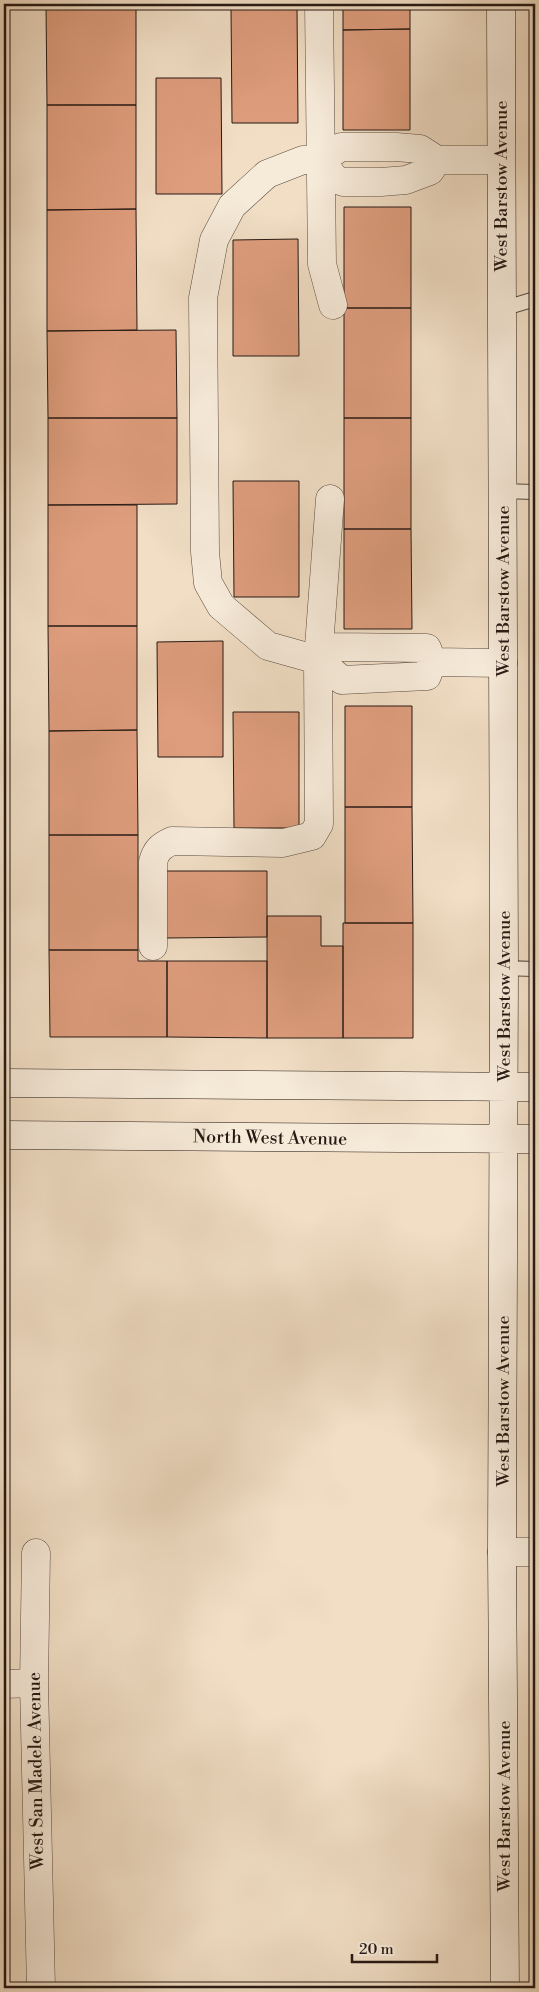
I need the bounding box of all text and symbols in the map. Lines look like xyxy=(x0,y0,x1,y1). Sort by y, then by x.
street label: West Barstow Avenue xyxy=(490,100,513,273)
street label: West Barstow Avenue xyxy=(492,505,515,678)
street label: West Barstow Avenue xyxy=(493,910,516,1083)
street label: North West Avenue xyxy=(193,1125,347,1151)
street label: West Barstow Avenue xyxy=(492,1315,515,1488)
street label: West San Madele Avenue xyxy=(23,1672,49,1871)
street label: West Barstow Avenue xyxy=(493,1720,516,1893)
scale bar xyxy=(352,1932,436,1964)
text: 20 m xyxy=(359,1940,394,1959)

